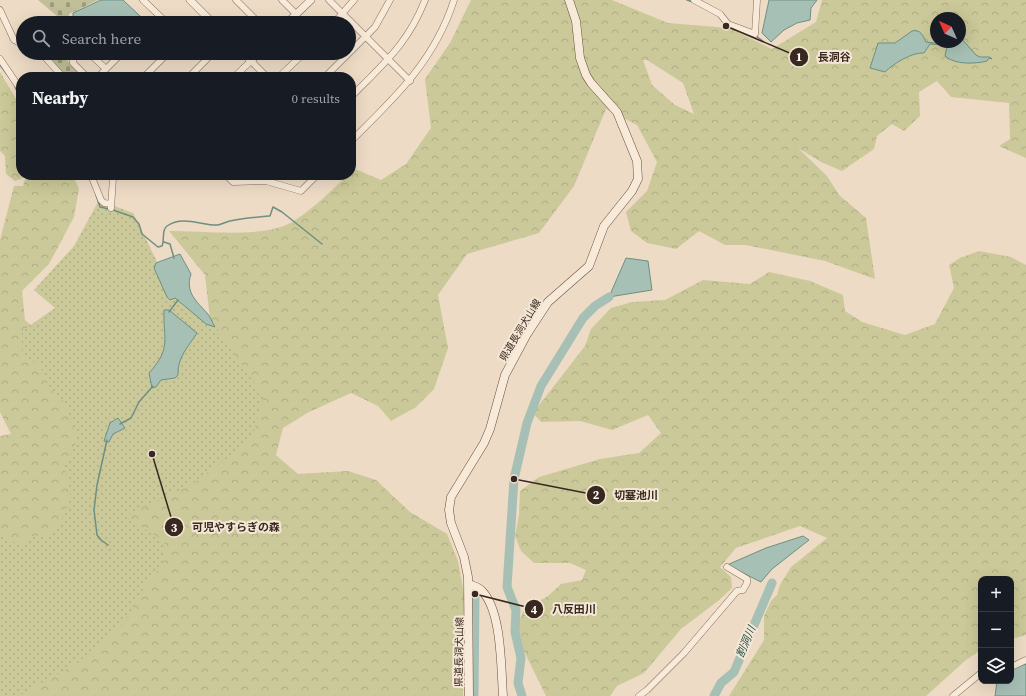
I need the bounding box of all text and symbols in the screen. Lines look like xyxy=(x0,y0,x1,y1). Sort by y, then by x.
north arrow xyxy=(930,12,966,48)
search box xyxy=(16,16,356,60)
icon: search xyxy=(30,27,52,49)
text: Search here xyxy=(62,28,141,49)
callout: 長洞谷 xyxy=(789,45,858,68)
text: 1 xyxy=(796,49,802,65)
text: 長洞谷 xyxy=(818,50,851,65)
text: Nearby xyxy=(32,86,88,110)
text: 0 results xyxy=(292,90,340,107)
street label: 県道長洞犬山線 xyxy=(496,297,544,363)
callout: 切塞池川 xyxy=(586,483,666,506)
text: 2 xyxy=(593,487,600,503)
text: 切塞池川 xyxy=(614,488,658,503)
callout: 可児やすらぎの森 xyxy=(164,516,288,539)
text: 3 xyxy=(171,520,178,536)
text: 可児やすらぎの森 xyxy=(192,520,280,535)
map controls xyxy=(978,576,1014,684)
button: + xyxy=(978,576,1014,612)
callout: 八反田川 xyxy=(524,598,604,621)
text: 4 xyxy=(531,602,538,618)
text: 八反田川 xyxy=(552,602,596,617)
button: − xyxy=(978,612,1014,648)
street label: 県道長洞犬山線 xyxy=(452,617,466,687)
water label: 割洞川 xyxy=(733,623,760,660)
button: layers xyxy=(978,648,1014,684)

